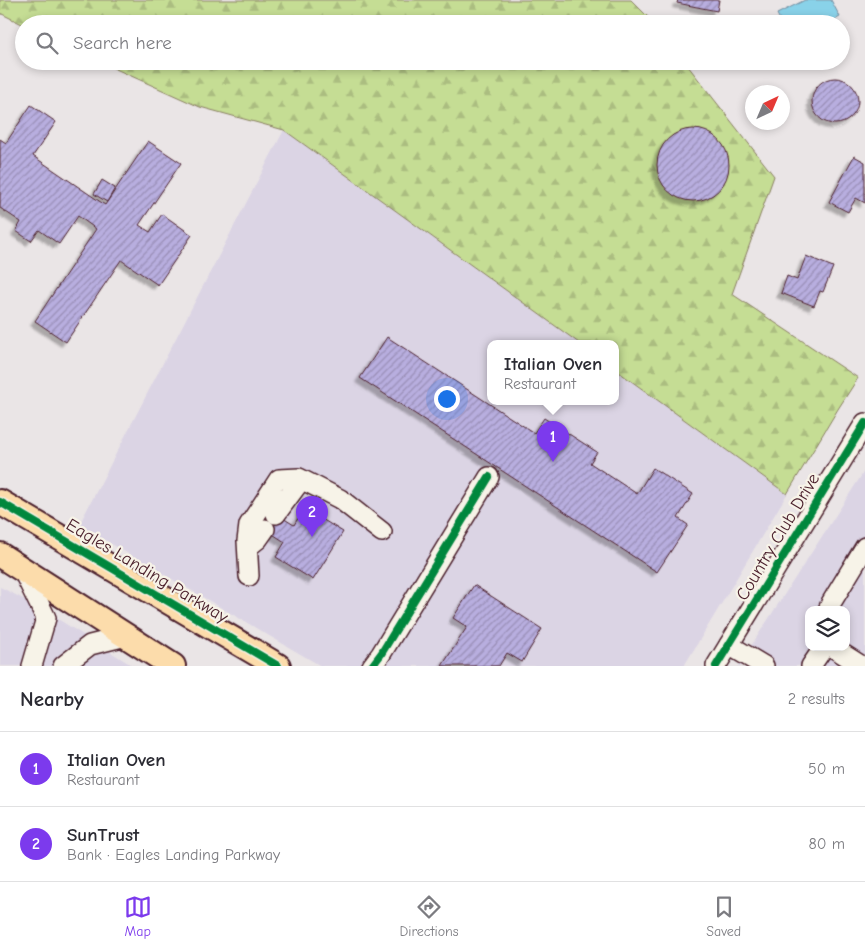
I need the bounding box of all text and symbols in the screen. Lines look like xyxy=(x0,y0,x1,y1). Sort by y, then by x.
search box xyxy=(15,15,850,70)
icon: search xyxy=(33,29,61,57)
text: Search here xyxy=(73,32,172,54)
north arrow xyxy=(745,85,790,130)
popup xyxy=(487,340,619,405)
text: Italian Oven xyxy=(504,353,602,375)
text: Restaurant xyxy=(504,375,576,393)
your location xyxy=(434,386,460,412)
pin: 1 xyxy=(537,421,569,462)
street label: Country Club Drive xyxy=(732,470,824,604)
pin: 2 xyxy=(296,496,328,537)
street label: Eagles Landing Parkway xyxy=(62,514,233,628)
map controls xyxy=(805,606,850,651)
button: layers xyxy=(805,606,850,651)
text: Nearby xyxy=(20,687,84,711)
text: 2 results xyxy=(788,690,845,708)
text: Italian Oven xyxy=(67,749,165,771)
text: 1 xyxy=(33,760,39,778)
text: 50 m xyxy=(808,760,845,778)
text: Restaurant xyxy=(67,771,139,789)
text: SunTrust xyxy=(67,824,139,846)
text: 2 xyxy=(32,835,40,853)
text: 80 m xyxy=(808,835,845,853)
text: Bank · Eagles Landing Parkway xyxy=(67,846,280,864)
tab: Map xyxy=(124,893,152,940)
tab: Directions xyxy=(399,893,459,940)
tab: Saved xyxy=(706,893,741,940)

